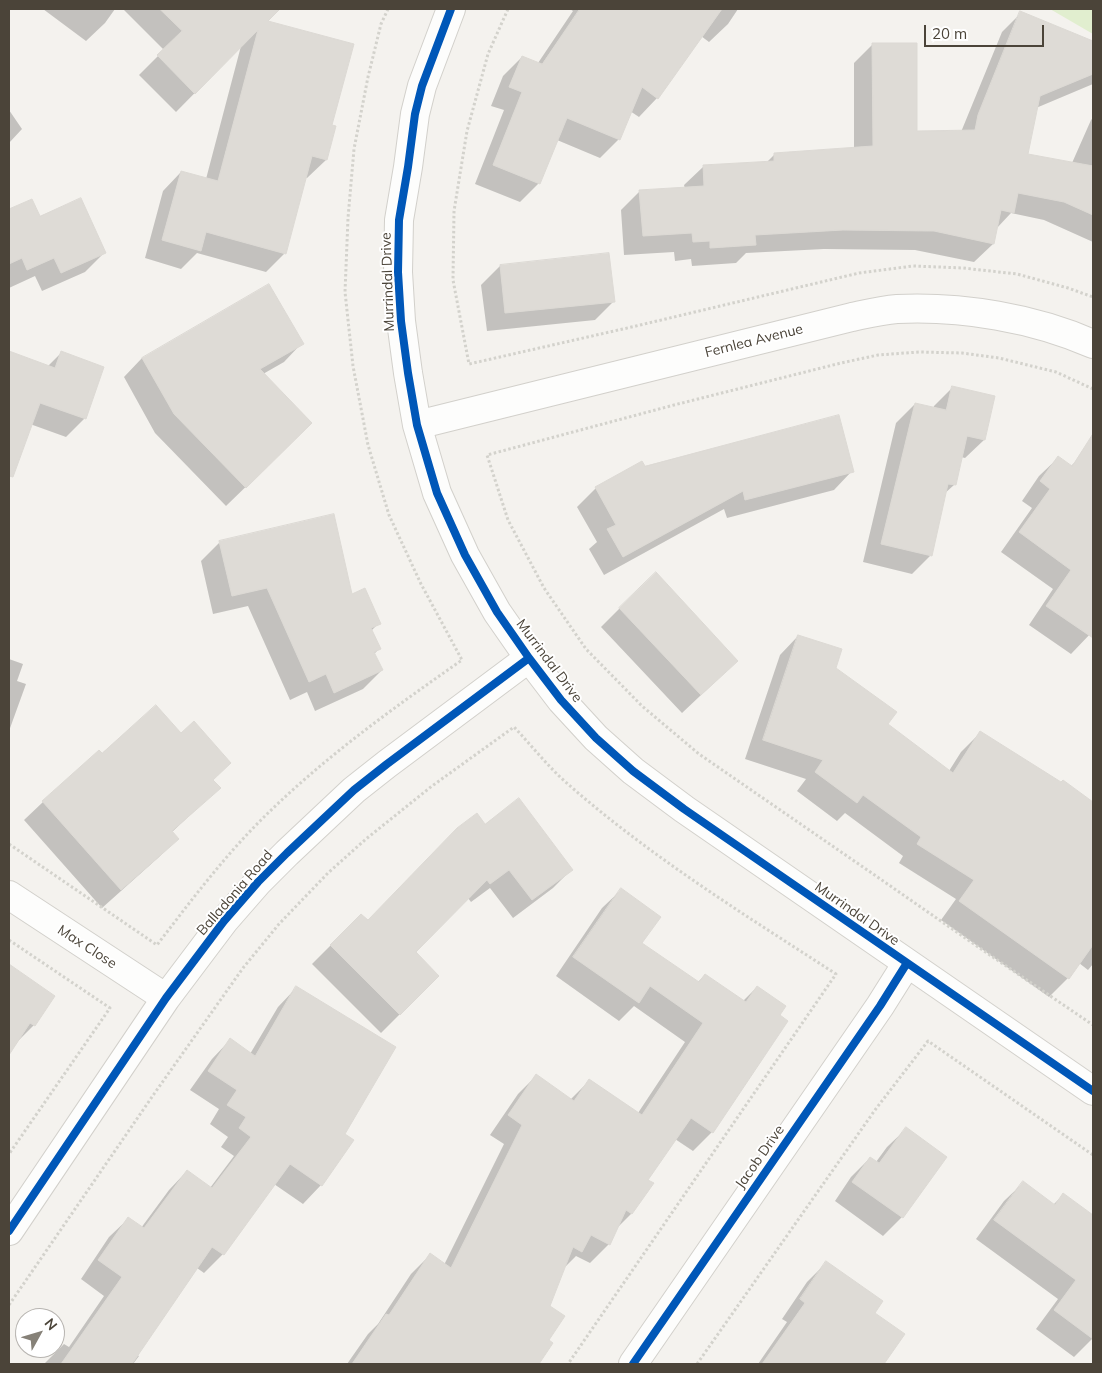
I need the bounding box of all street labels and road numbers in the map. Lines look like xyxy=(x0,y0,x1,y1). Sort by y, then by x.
street label: Murrindal Drive xyxy=(378,232,398,332)
street label: Fernlea Avenue xyxy=(703,321,805,361)
street label: Murrindal Drive xyxy=(512,616,586,706)
street label: Balladonia Road xyxy=(193,847,277,939)
street label: Murrindal Drive xyxy=(811,879,903,949)
street label: Max Close xyxy=(54,922,120,972)
street label: Jacob Drive xyxy=(732,1122,788,1192)

